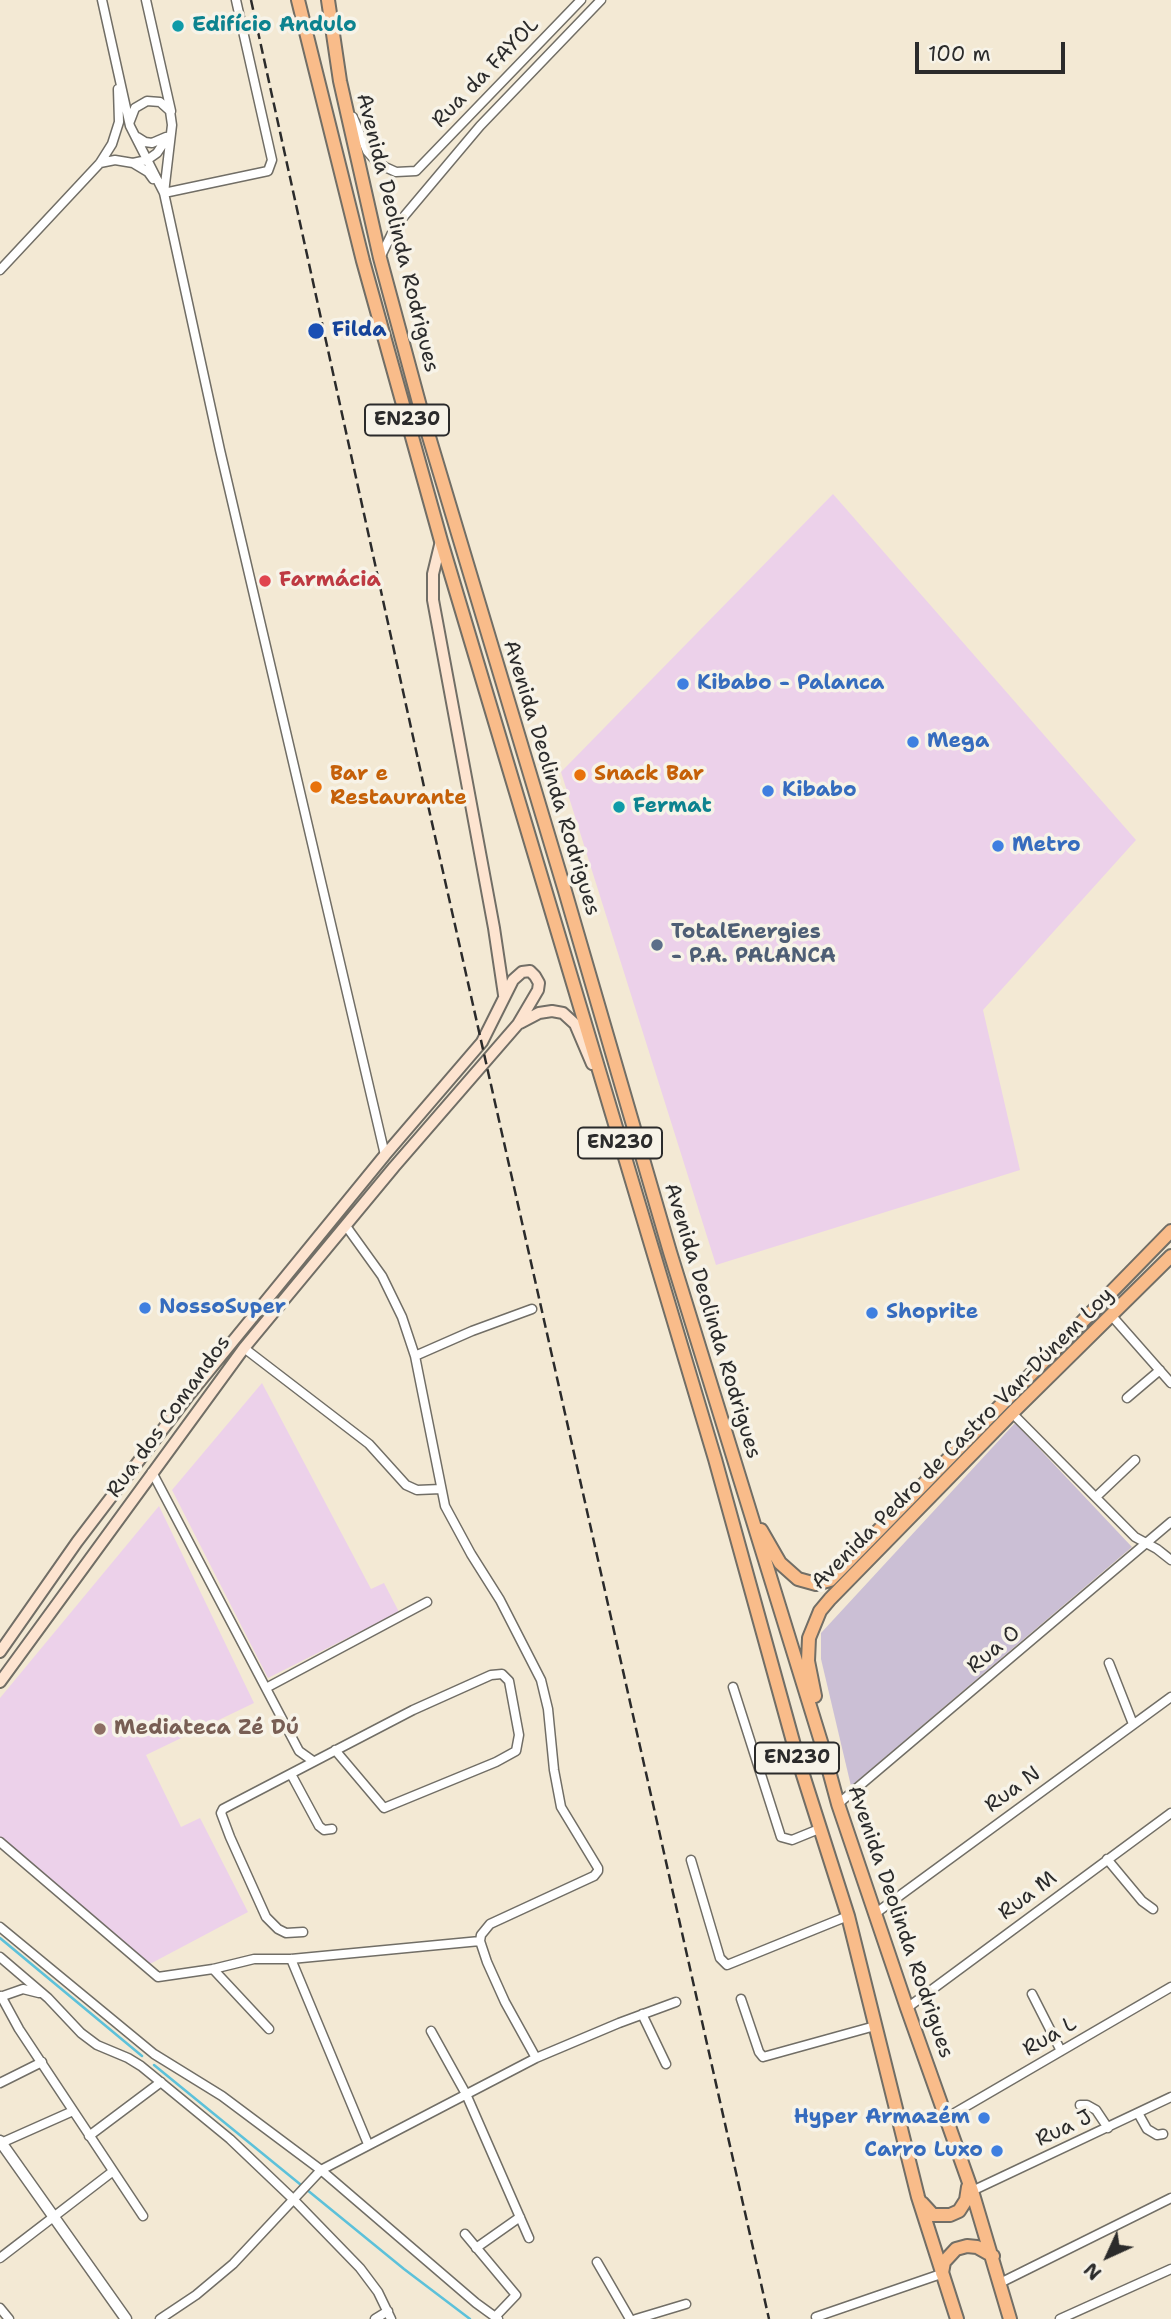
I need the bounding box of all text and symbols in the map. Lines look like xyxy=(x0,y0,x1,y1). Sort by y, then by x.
place label: Edifício Andulo xyxy=(192,13,357,39)
street label: Rua da FAYOL xyxy=(427,13,545,133)
marker: Edifício Andulo xyxy=(170,18,186,34)
scale bar xyxy=(919,28,1070,72)
text: 100 m xyxy=(928,40,991,68)
street label: Avenida Deolinda Rodrigues xyxy=(350,91,444,375)
place label: Filda xyxy=(332,318,386,344)
marker: Filda xyxy=(306,321,326,341)
road number: EN230 xyxy=(365,404,449,436)
place label: Farmácia xyxy=(279,568,381,594)
marker: Farmácia xyxy=(257,573,273,589)
street label: Avenida Deolinda Rodrigues xyxy=(497,637,605,919)
place label: Kibabo - Palanca xyxy=(697,671,884,697)
marker: Kibabo - Palanca xyxy=(675,676,691,692)
place label: Mega xyxy=(927,729,989,755)
marker: Mega xyxy=(905,734,921,750)
place label: Bar e Restaurante xyxy=(330,762,467,812)
place label: Snack Bar xyxy=(594,762,704,788)
marker: Snack Bar xyxy=(572,767,588,783)
place label: Kibabo xyxy=(782,778,857,804)
marker: Bar e Restaurante xyxy=(308,779,324,795)
marker: Kibabo xyxy=(760,783,776,799)
place label: Fermat xyxy=(633,794,712,820)
marker: Fermat xyxy=(611,799,627,815)
place label: Metro xyxy=(1012,833,1081,859)
marker: Metro xyxy=(990,838,1006,854)
place label: TotalEnergies - P.A. PALANCA xyxy=(671,920,836,970)
marker: TotalEnergies - P.A. PALANCA xyxy=(649,937,665,953)
road number: EN230 xyxy=(578,1128,662,1158)
street label: Avenida Deolinda Rodrigues xyxy=(658,1180,766,1462)
street label: Avenida Pedro de Castro Van-Dúnem Loy xyxy=(807,1283,1119,1595)
place label: NossoSuper xyxy=(159,1295,286,1321)
marker: NossoSuper xyxy=(137,1300,153,1316)
place label: Shoprite xyxy=(886,1300,978,1326)
marker: Shoprite xyxy=(864,1305,880,1321)
street label: Rua dos Comandos xyxy=(102,1331,236,1503)
street label: Rua O xyxy=(962,1621,1026,1679)
place label: Mediateca Zé Dú xyxy=(114,1716,299,1742)
marker: Mediateca Zé Dú xyxy=(92,1721,108,1737)
road number: EN230 xyxy=(755,1742,839,1774)
street label: Rua N xyxy=(980,1762,1046,1818)
street label: Avenida Deolinda Rodrigues xyxy=(841,1782,959,2062)
street label: Rua M xyxy=(994,1866,1062,1926)
street label: Rua L xyxy=(1019,2012,1081,2062)
place label: Hyper Armazém xyxy=(794,2105,970,2131)
street label: Rua J xyxy=(1032,2105,1096,2153)
marker: Hyper Armazém xyxy=(976,2110,992,2126)
place label: Carro Luxo xyxy=(864,2138,983,2164)
marker: Carro Luxo xyxy=(989,2143,1005,2159)
north arrow xyxy=(1073,2221,1143,2291)
text: N xyxy=(1079,2257,1107,2285)

